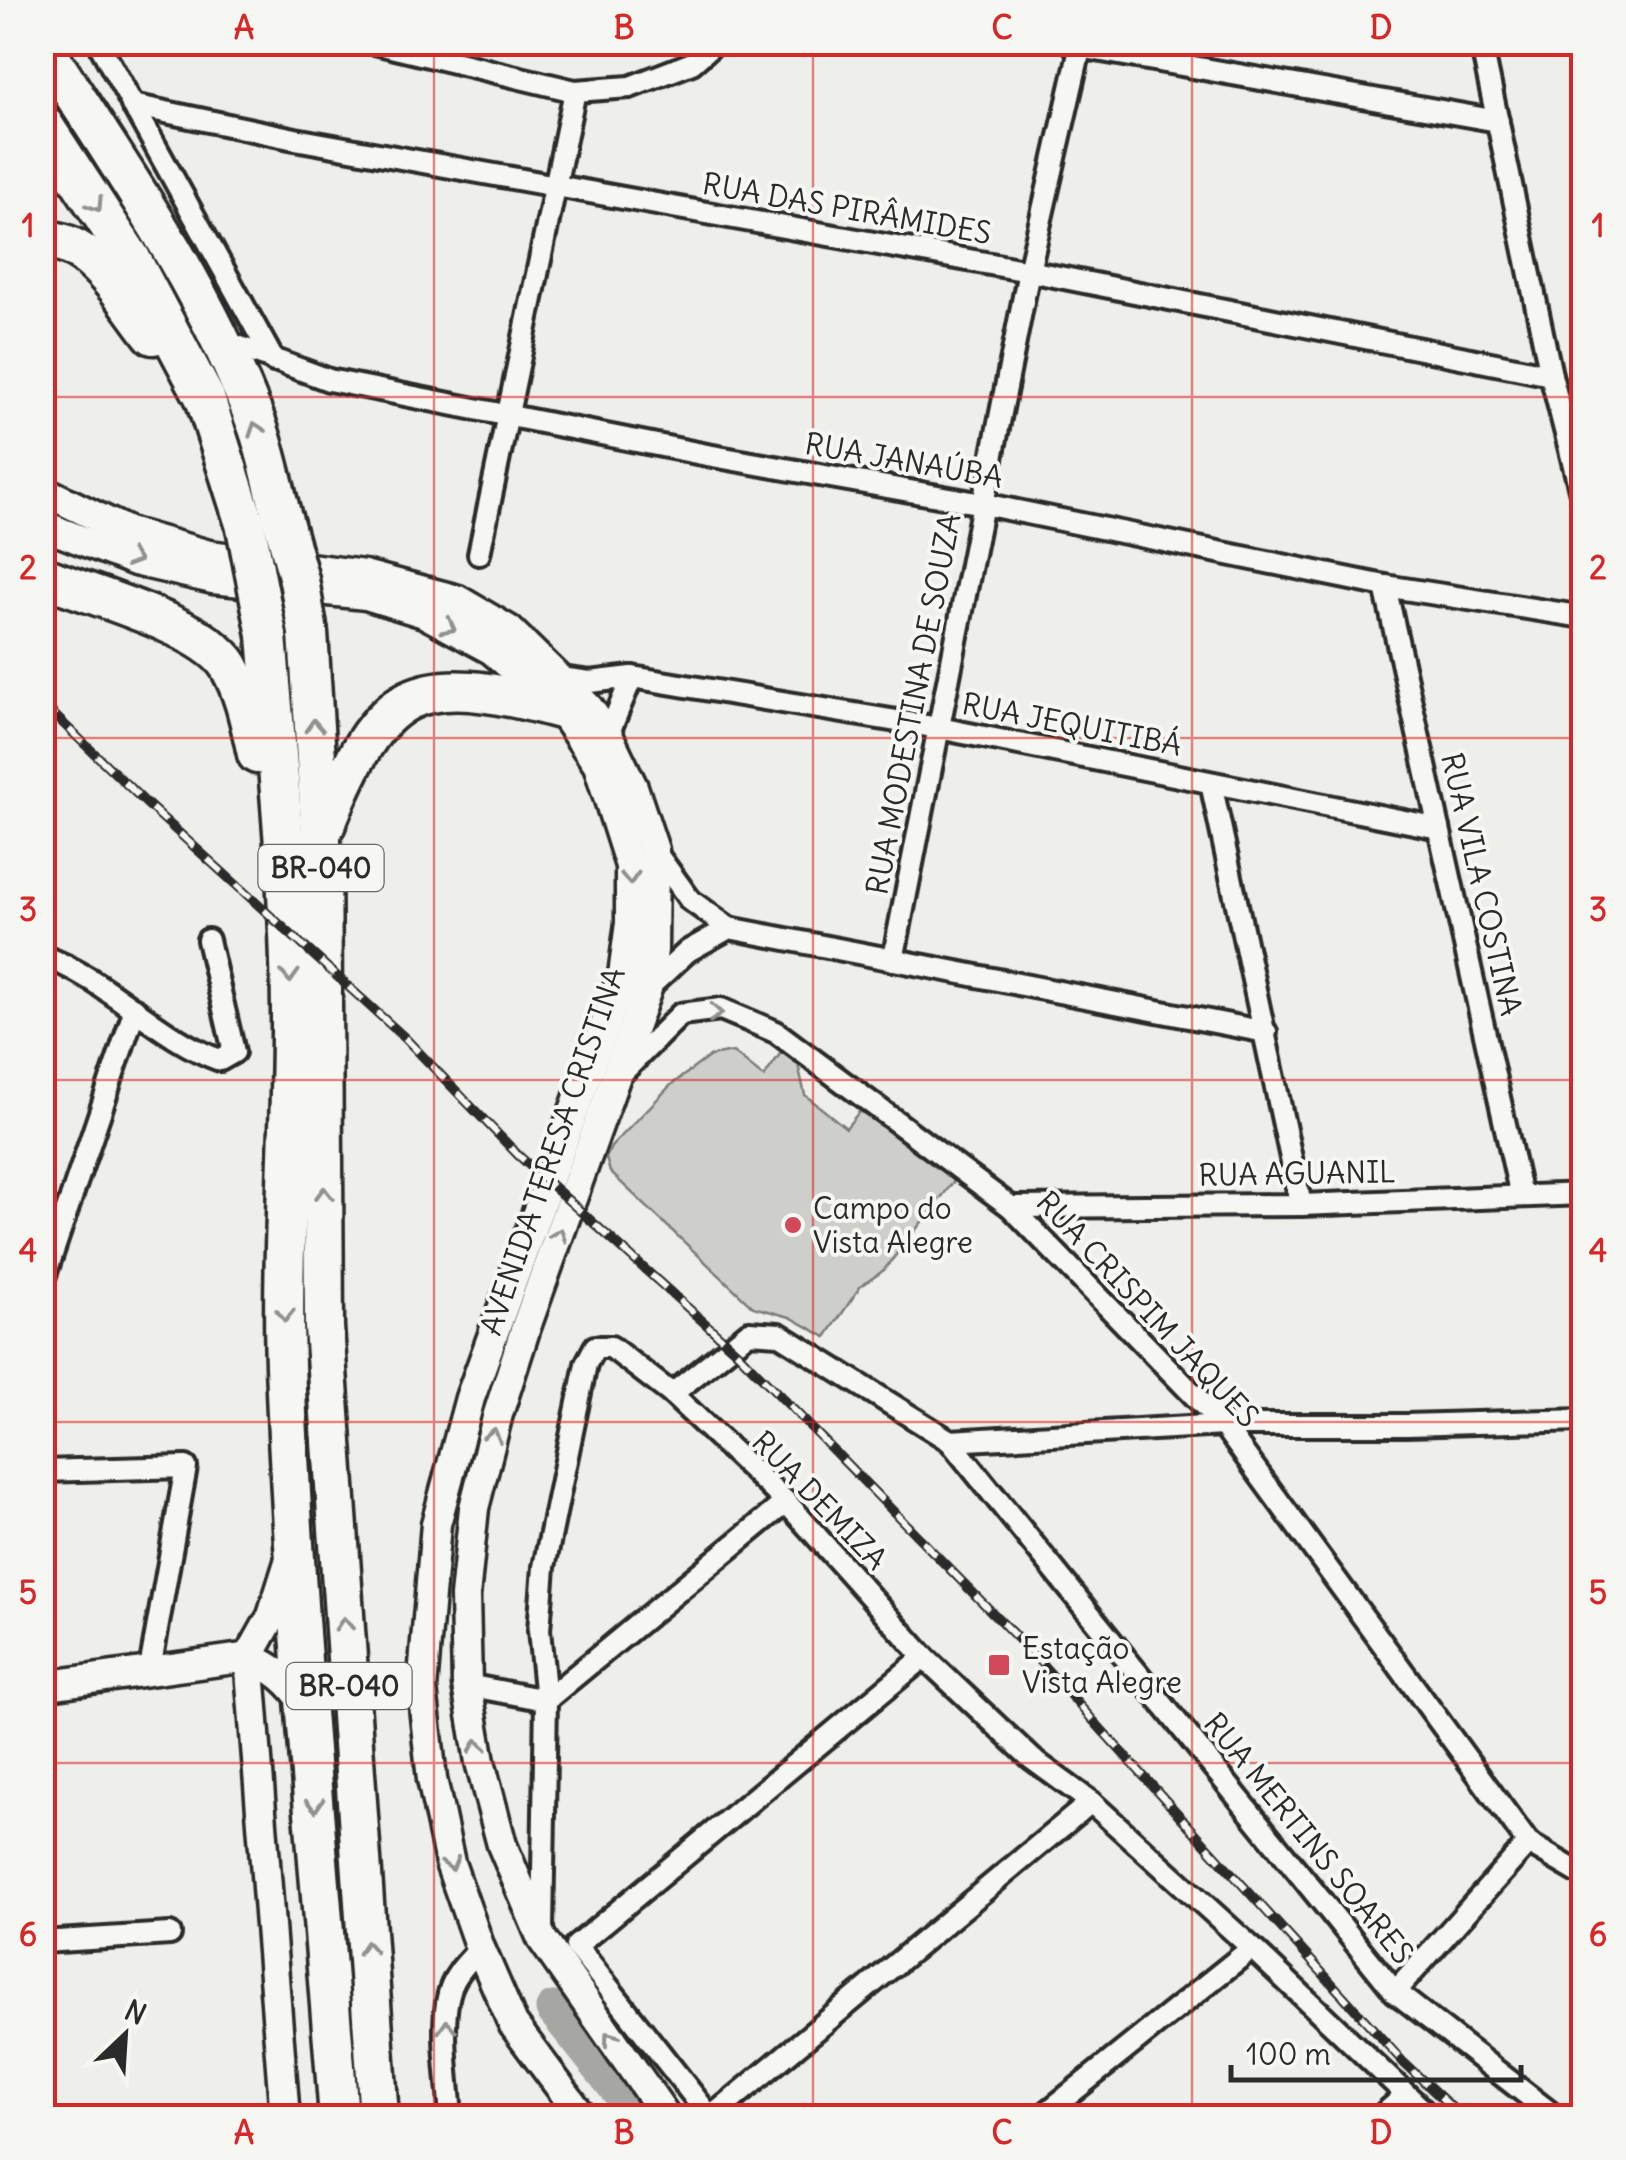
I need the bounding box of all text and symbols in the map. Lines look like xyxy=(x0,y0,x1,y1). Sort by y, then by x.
text: A xyxy=(234,7,254,48)
text: B xyxy=(614,7,634,48)
text: C xyxy=(991,7,1013,48)
text: D xyxy=(1370,7,1392,48)
street label: RUA DAS PIRÂMIDES xyxy=(700,163,994,252)
one-way arrow xyxy=(83,194,102,212)
text: 1 xyxy=(22,205,34,246)
text: 1 xyxy=(1592,205,1604,246)
one-way arrow xyxy=(248,421,268,438)
street label: RUA JANAÚBA xyxy=(802,423,1006,496)
street label: RUA MODESTINA DE SOUZA xyxy=(857,510,969,898)
text: 2 xyxy=(19,547,37,588)
one-way arrow xyxy=(124,547,141,568)
text: 2 xyxy=(1589,547,1607,588)
one-way arrow xyxy=(439,615,457,634)
street label: RUA JEQUITIBÁ xyxy=(959,683,1185,764)
one-way arrow xyxy=(304,718,325,734)
street label: RUA VILA COSTINA xyxy=(1433,749,1531,1019)
road number: BR-040 xyxy=(258,845,384,891)
one-way arrow xyxy=(619,871,640,887)
text: 3 xyxy=(19,889,37,930)
text: 3 xyxy=(1589,889,1607,930)
street label: AVENIDA TERESA CRISTINA xyxy=(471,962,633,1340)
one-way arrow xyxy=(280,969,301,985)
one-way arrow xyxy=(709,1002,725,1023)
street label: RUA AGUANIL xyxy=(1198,1152,1396,1194)
street label: RUA CRISPIM JAQUES xyxy=(1029,1183,1267,1435)
one-way arrow xyxy=(313,1186,335,1202)
place label: Campo do Vista Alegre xyxy=(813,1189,973,1261)
marker: Campo do Vista Alegre xyxy=(782,1214,804,1236)
one-way arrow xyxy=(547,1228,567,1245)
text: 4 xyxy=(19,1230,37,1271)
text: 4 xyxy=(1589,1230,1607,1271)
one-way arrow xyxy=(274,1308,296,1323)
street label: RUA DEMIZA xyxy=(744,1423,896,1577)
one-way arrow xyxy=(481,1427,502,1444)
text: 5 xyxy=(19,1572,37,1613)
text: 5 xyxy=(1589,1572,1607,1613)
one-way arrow xyxy=(334,1616,356,1632)
place label: Estação Vista Alegre xyxy=(1022,1629,1182,1701)
marker: Estação Vista Alegre xyxy=(986,1652,1012,1678)
road number: BR-040 xyxy=(286,1663,412,1709)
street label: RUA MERTINS SOARES xyxy=(1196,1705,1422,1971)
one-way arrow xyxy=(467,1738,488,1754)
one-way arrow xyxy=(304,1797,326,1813)
one-way arrow xyxy=(439,1854,460,1871)
text: 6 xyxy=(19,1914,37,1955)
text: 6 xyxy=(1589,1914,1607,1955)
one-way arrow xyxy=(357,1940,378,1956)
north arrow xyxy=(75,1985,175,2085)
text: N xyxy=(119,1992,152,2033)
one-way arrow xyxy=(437,2019,458,2035)
scale bar xyxy=(1231,2020,1521,2082)
one-way arrow xyxy=(605,2031,622,2049)
text: 100 m xyxy=(1246,2035,1331,2073)
text: A xyxy=(234,2112,254,2153)
text: B xyxy=(614,2112,634,2153)
text: C xyxy=(991,2112,1013,2153)
text: D xyxy=(1370,2112,1392,2153)

